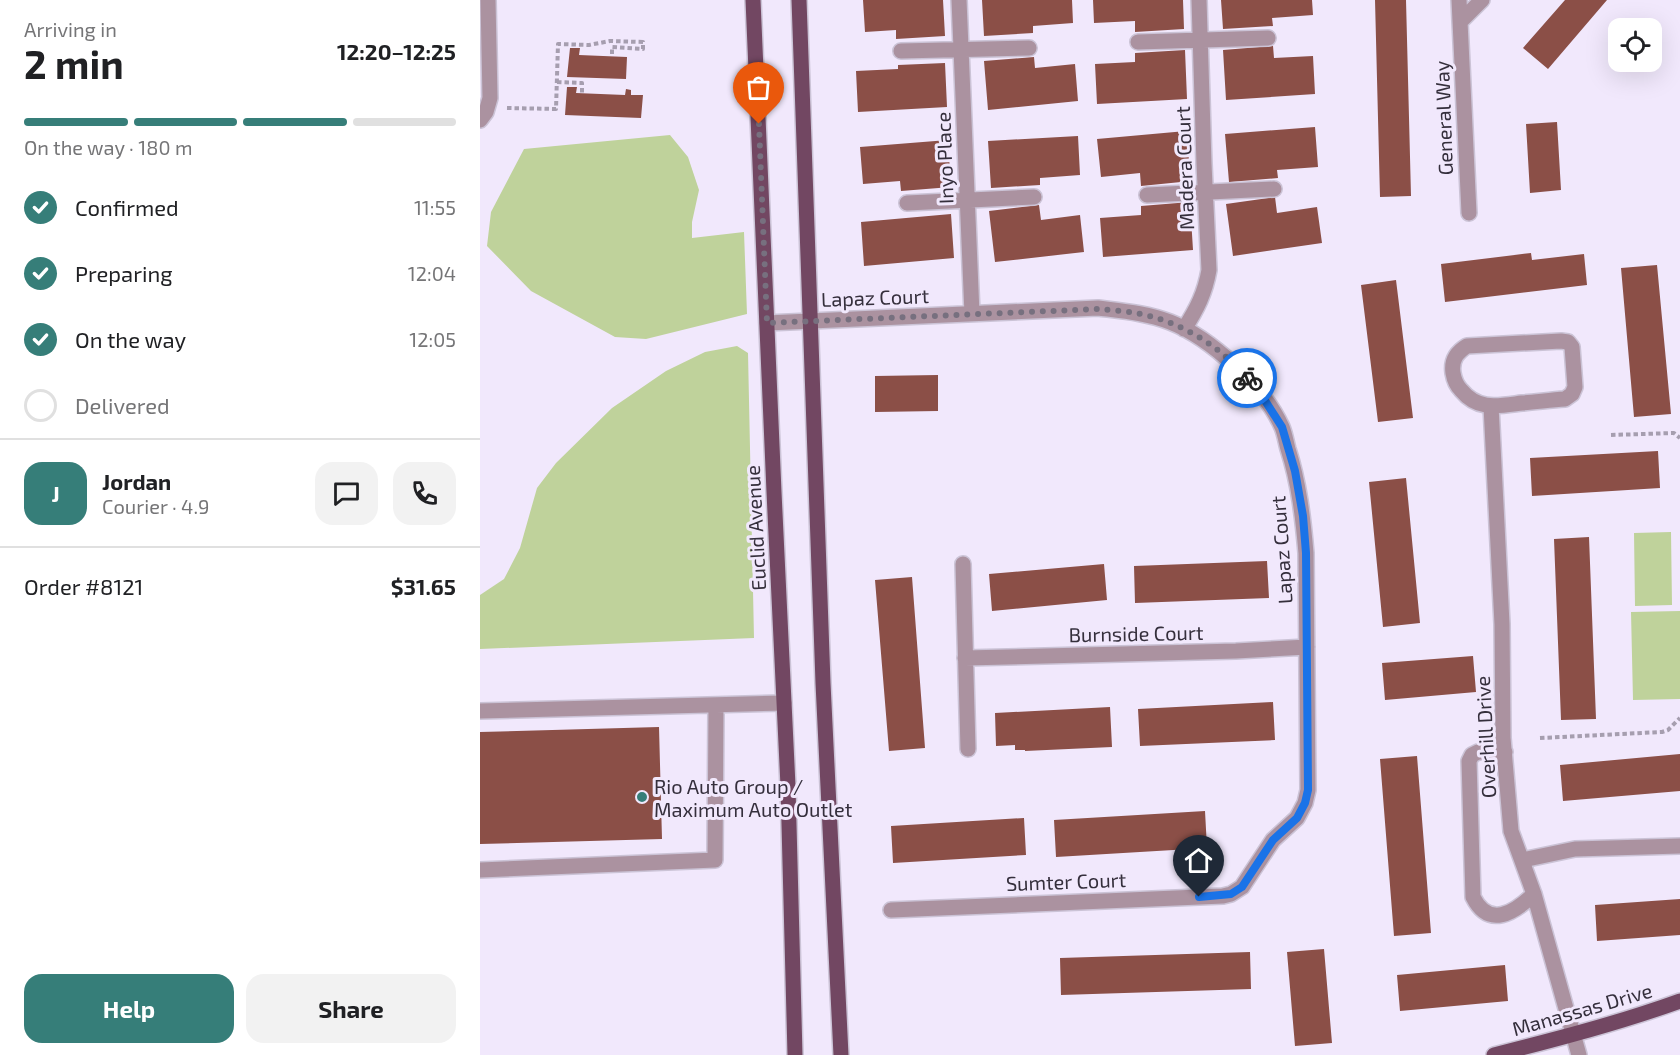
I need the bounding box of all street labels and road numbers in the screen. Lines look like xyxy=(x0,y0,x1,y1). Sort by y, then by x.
street label: General Way xyxy=(1429,60,1457,176)
street label: Madera Court xyxy=(1170,105,1198,230)
street label: Inyo Place xyxy=(930,111,958,205)
street label: Lapaz Court xyxy=(820,283,930,311)
street label: Euclid Avenue xyxy=(740,465,770,591)
street label: Lapaz Court xyxy=(1265,495,1297,605)
street label: Burnside Court xyxy=(1068,620,1204,646)
street label: Overhill Drive xyxy=(1470,675,1500,799)
street label: Sumter Court xyxy=(1005,867,1127,895)
street label: Manassas Drive xyxy=(1509,978,1655,1040)

